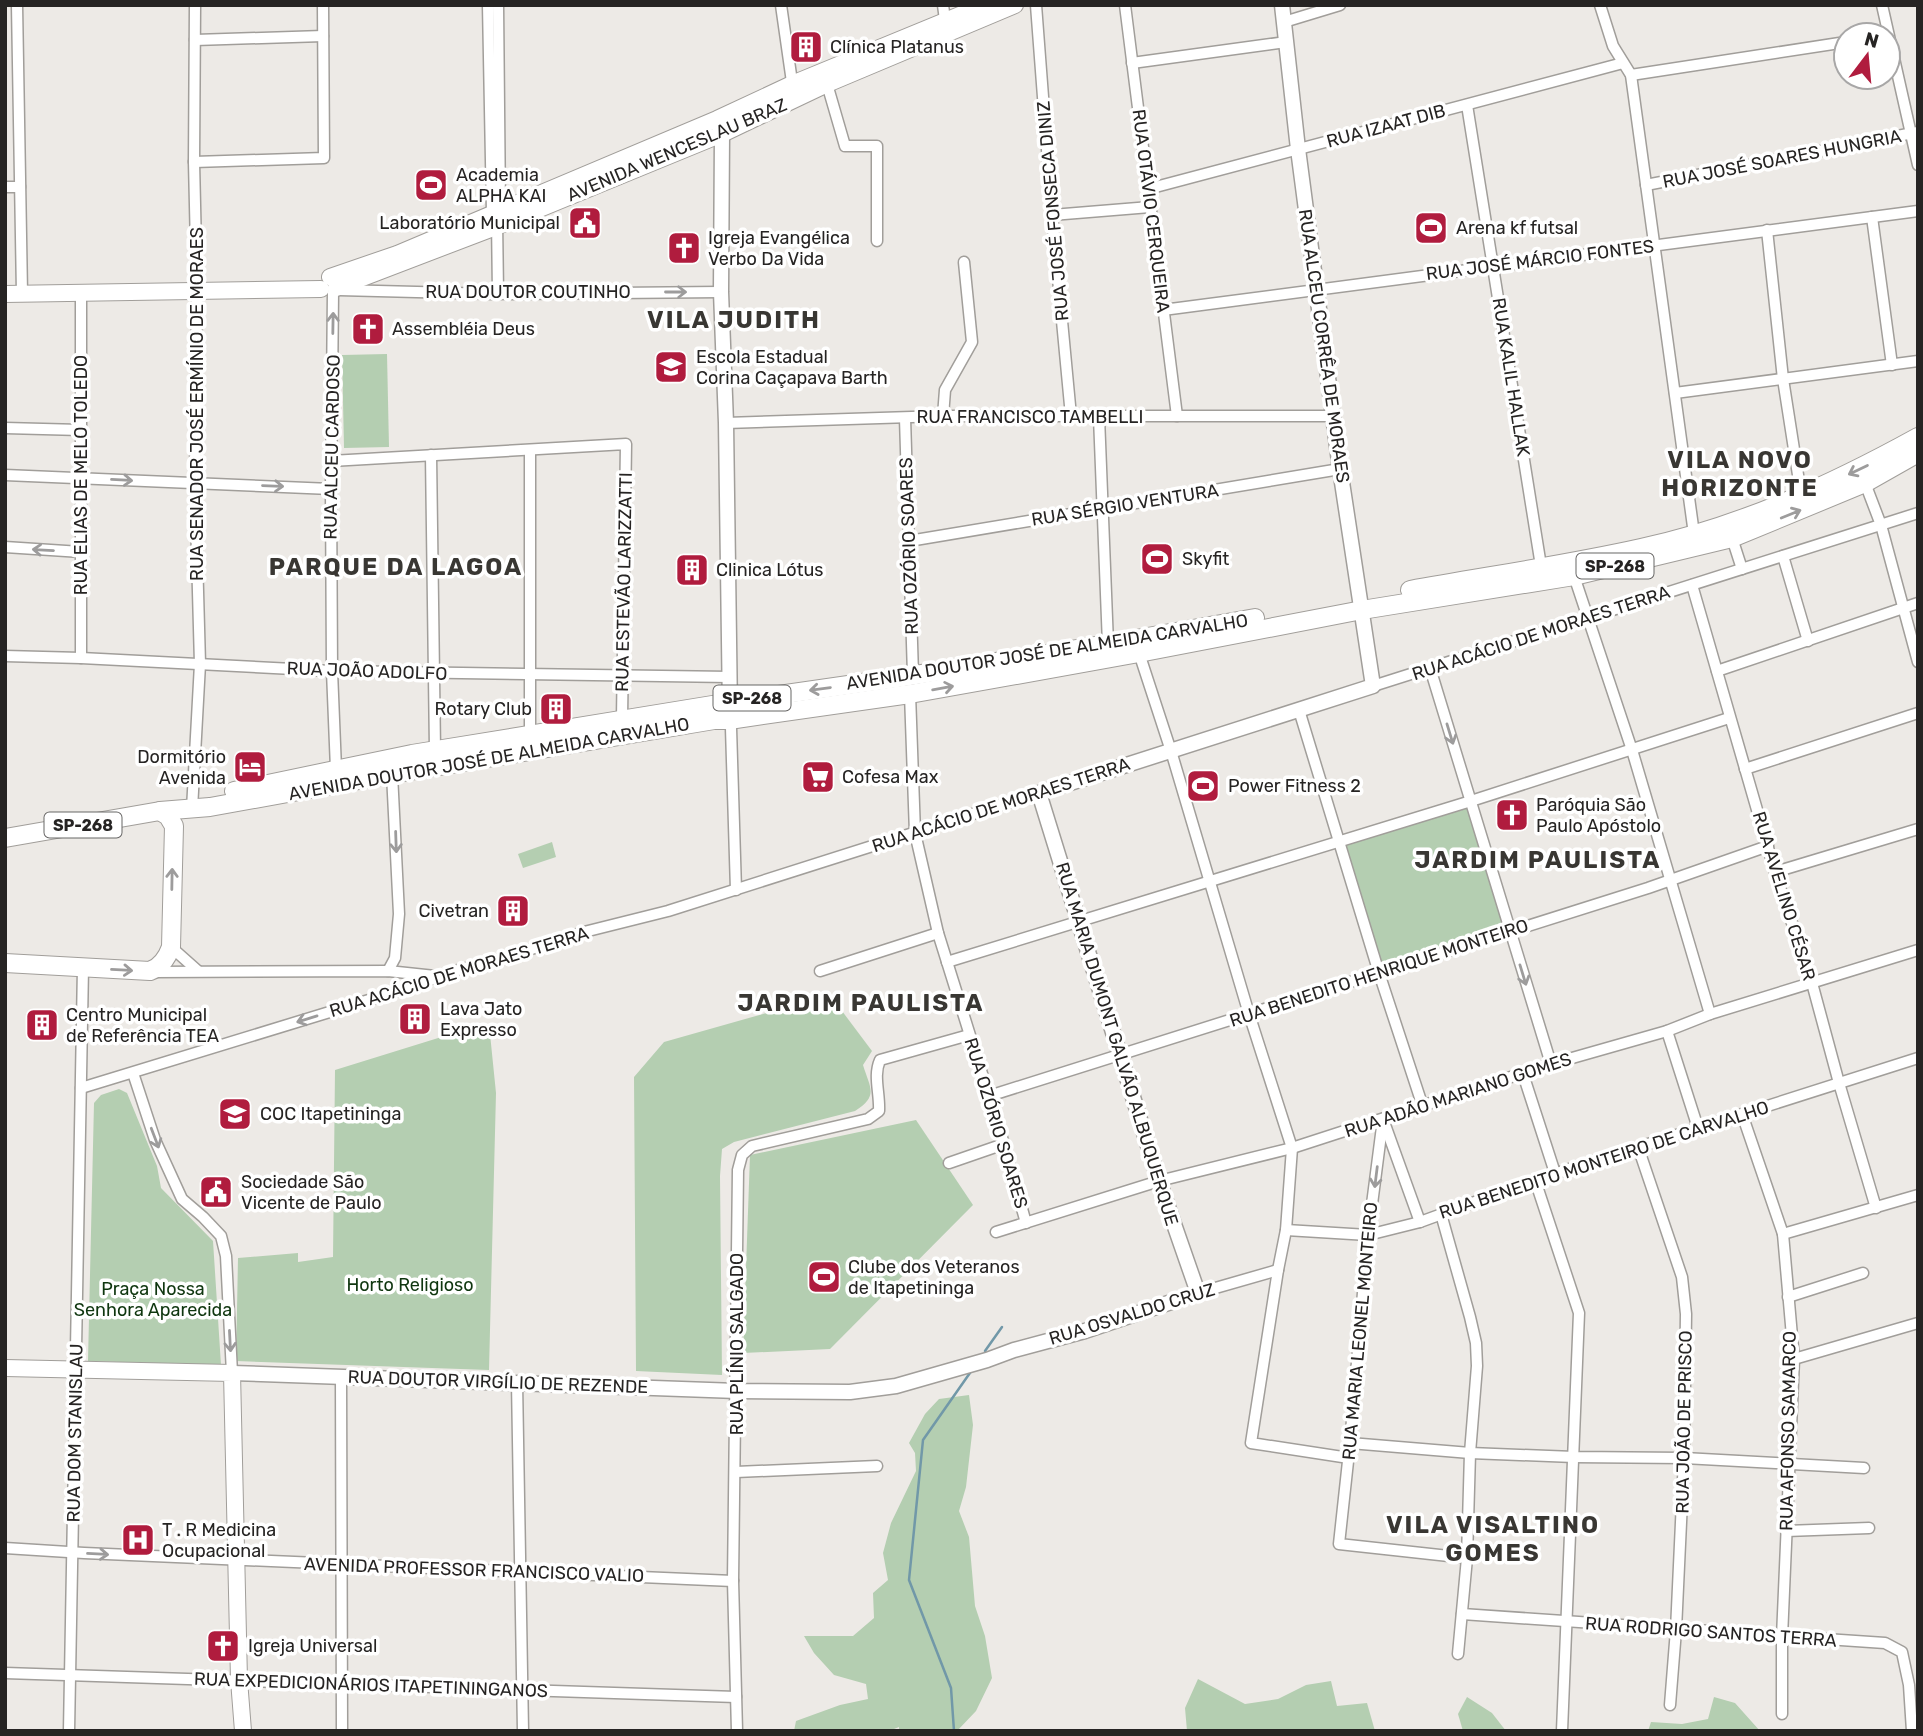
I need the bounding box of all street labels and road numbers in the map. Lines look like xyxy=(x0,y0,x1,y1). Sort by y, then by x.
street label: AVENIDA WENCESLAU BRAZ xyxy=(564,94,790,206)
street label: RUA JOSÉ FONSECA DINIZ xyxy=(1032,100,1074,322)
street label: RUA IZAAT DIB xyxy=(1324,100,1448,152)
street label: RUA OTÁVIO CERQUEIRA xyxy=(1128,108,1174,314)
street label: RUA JOSÉ SOARES HUNGRIA xyxy=(1661,125,1903,193)
street label: RUA ALCEU CORRÊA DE MORAES xyxy=(1294,208,1354,484)
street label: RUA SENADOR JOSÉ ERMÍNIO DE MORAES xyxy=(186,227,208,581)
street label: RUA JOSÉ MÁRCIO FONTES xyxy=(1425,235,1655,285)
street label: RUA DOUTOR COUTINHO xyxy=(425,281,631,303)
street label: RUA KALIL HALLAK xyxy=(1488,296,1534,458)
street label: RUA ALCEU CARDOSO xyxy=(319,354,345,540)
street label: RUA ELIAS DE MELO TOLEDO xyxy=(70,355,92,595)
street label: RUA FRANCISCO TAMBELLI xyxy=(917,406,1143,428)
street label: RUA OZÓRIO SOARES xyxy=(895,457,923,635)
street label: RUA ESTEVÃO LARIZZATTI xyxy=(611,472,637,692)
street label: RUA SÉRGIO VENTURA xyxy=(1030,479,1220,531)
road number: SP-268 xyxy=(1576,554,1654,579)
street label: RUA ACÁCIO DE MORAES TERRA xyxy=(1409,581,1673,685)
street label: AVENIDA DOUTOR JOSÉ DE ALMEIDA CARVALHO xyxy=(845,609,1249,695)
street label: RUA JOÃO ADOLFO xyxy=(286,657,448,685)
road number: SP-268 xyxy=(714,685,790,710)
street label: AVENIDA DOUTOR JOSÉ DE ALMEIDA CARVALHO xyxy=(287,713,691,805)
street label: RUA ACÁCIO DE MORAES TERRA xyxy=(869,753,1133,857)
street label: RUA AVELINO CÉSAR xyxy=(1748,809,1820,983)
road number: SP-268 xyxy=(44,812,122,838)
street label: RUA MARIA DUMONT GALVÃO ALBUQUERQUE xyxy=(1051,860,1183,1228)
street label: RUA BENEDITO HENRIQUE MONTEIRO xyxy=(1227,914,1531,1032)
street label: RUA ACÁCIO DE MORAES TERRA xyxy=(327,922,591,1022)
street label: RUA OZÓRIO SOARES xyxy=(960,1035,1032,1211)
street label: RUA ADÃO MARIANO GOMES xyxy=(1342,1048,1574,1142)
street label: RUA BENEDITO MONTEIRO DE CARVALHO xyxy=(1436,1096,1772,1224)
street label: RUA MARIA LEONEL MONTEIRO xyxy=(1338,1201,1382,1461)
street label: RUA PLÍNIO SALGADO xyxy=(726,1253,748,1435)
street label: RUA OSVALDO CRUZ xyxy=(1046,1278,1218,1350)
street label: RUA JOÃO DE PRISCO xyxy=(1671,1330,1697,1514)
street label: RUA AFONSO SAMARCO xyxy=(1775,1331,1801,1531)
street label: RUA DOM STANISLAU xyxy=(62,1343,88,1523)
street label: RUA DOUTOR VIRGÍLIO DE REZENDE xyxy=(347,1366,649,1398)
street label: AVENIDA PROFESSOR FRANCISCO VALIO xyxy=(303,1553,645,1587)
street label: RUA RODRIGO SANTOS TERRA xyxy=(1584,1612,1838,1652)
street label: RUA EXPEDICIONÁRIOS ITAPETININGANOS xyxy=(194,1668,548,1702)

